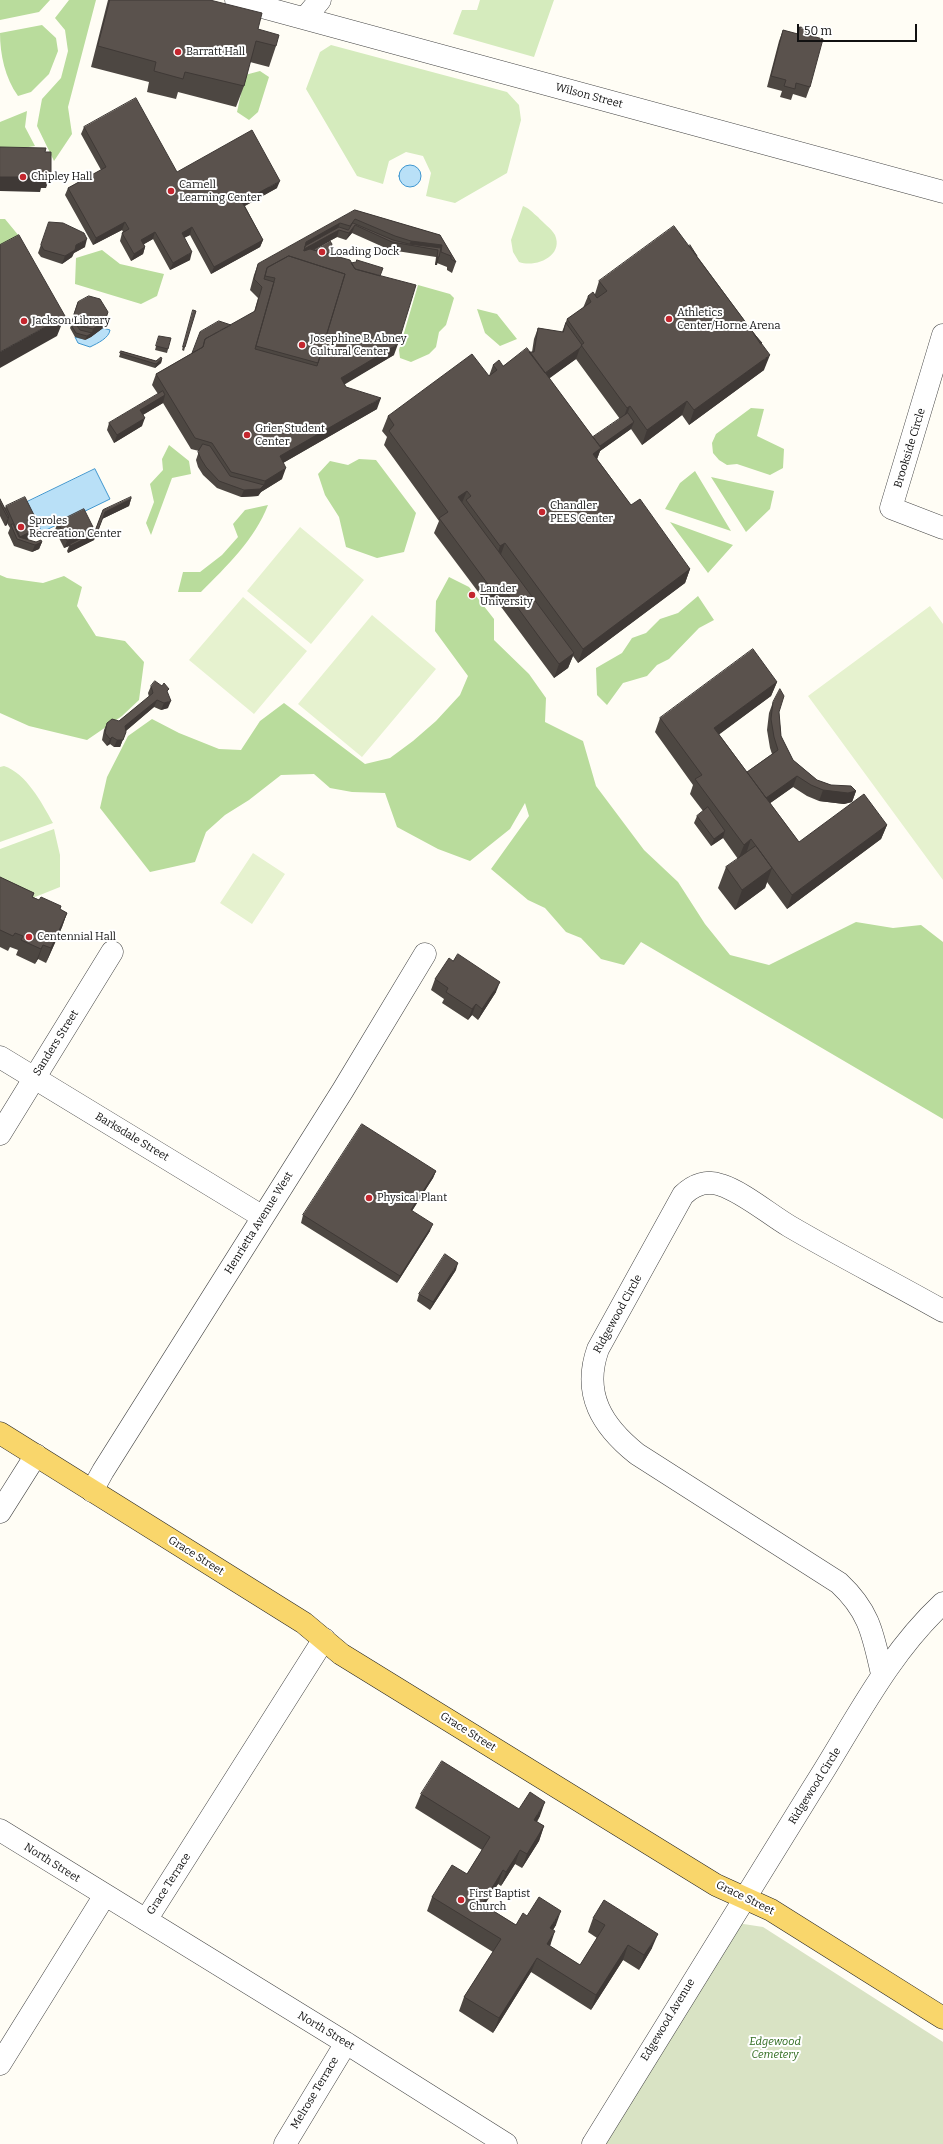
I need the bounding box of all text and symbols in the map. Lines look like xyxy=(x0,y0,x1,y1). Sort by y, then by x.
scale bar xyxy=(799,16,919,42)
text: 50 m xyxy=(804,24,832,38)
place label: Barratt Hall xyxy=(186,45,245,59)
marker: Barratt Hall xyxy=(173,47,183,57)
street label: Wilson Street xyxy=(554,81,624,111)
place label: Chipley Hall xyxy=(31,170,92,184)
marker: Chipley Hall xyxy=(18,172,28,182)
place label: Carnell Learning Center xyxy=(179,178,262,204)
marker: Carnell Learning Center xyxy=(166,186,176,196)
place label: Loading Dock xyxy=(330,245,399,259)
marker: Loading Dock xyxy=(317,247,327,257)
place label: Athletics Center/Horne Arena xyxy=(677,306,781,332)
place label: Jackson Library xyxy=(32,314,110,328)
marker: Athletics Center/Horne Arena xyxy=(664,314,674,324)
marker: Jackson Library xyxy=(19,316,29,326)
place label: Josephine B. Abney Cultural Center xyxy=(310,332,407,358)
marker: Josephine B. Abney Cultural Center xyxy=(297,340,307,350)
street label: Brookside Circle xyxy=(892,407,928,489)
place label: Grier Student Center xyxy=(255,422,325,448)
marker: Grier Student Center xyxy=(242,430,252,440)
place label: Chandler PEES Center xyxy=(550,499,613,525)
marker: Chandler PEES Center xyxy=(537,507,547,517)
place label: Sproles Recreation Center xyxy=(29,514,121,540)
marker: Sproles Recreation Center xyxy=(16,522,26,532)
place label: Lander University xyxy=(480,582,533,608)
marker: Lander University xyxy=(467,590,477,600)
place label: Centennial Hall xyxy=(37,930,116,944)
marker: Centennial Hall xyxy=(24,932,34,942)
street label: Sanders Street xyxy=(31,1008,81,1078)
street label: Barksdale Street xyxy=(93,1110,171,1164)
street label: Henrietta Avenue West xyxy=(222,1169,296,1277)
place label: Physical Plant xyxy=(377,1191,447,1205)
marker: Physical Plant xyxy=(364,1193,374,1203)
street label: Ridgewood Circle xyxy=(591,1272,645,1356)
street label: Grace Street xyxy=(166,1534,226,1578)
street label: Grace Street xyxy=(438,1710,498,1754)
street label: Ridgewood Circle xyxy=(786,1745,844,1827)
street label: North Street xyxy=(21,1841,83,1885)
street label: Grace Terrace xyxy=(144,1851,194,1917)
street label: Grace Street xyxy=(714,1878,776,1918)
place label: First Baptist Church xyxy=(469,1887,530,1913)
marker: First Baptist Church xyxy=(456,1895,466,1905)
street label: Edgewood Avenue xyxy=(638,1976,698,2064)
street label: North Street xyxy=(295,2009,357,2053)
park label: Edgewood Cemetery xyxy=(749,2035,801,2061)
street label: Melrose Terrace xyxy=(288,2055,342,2131)

